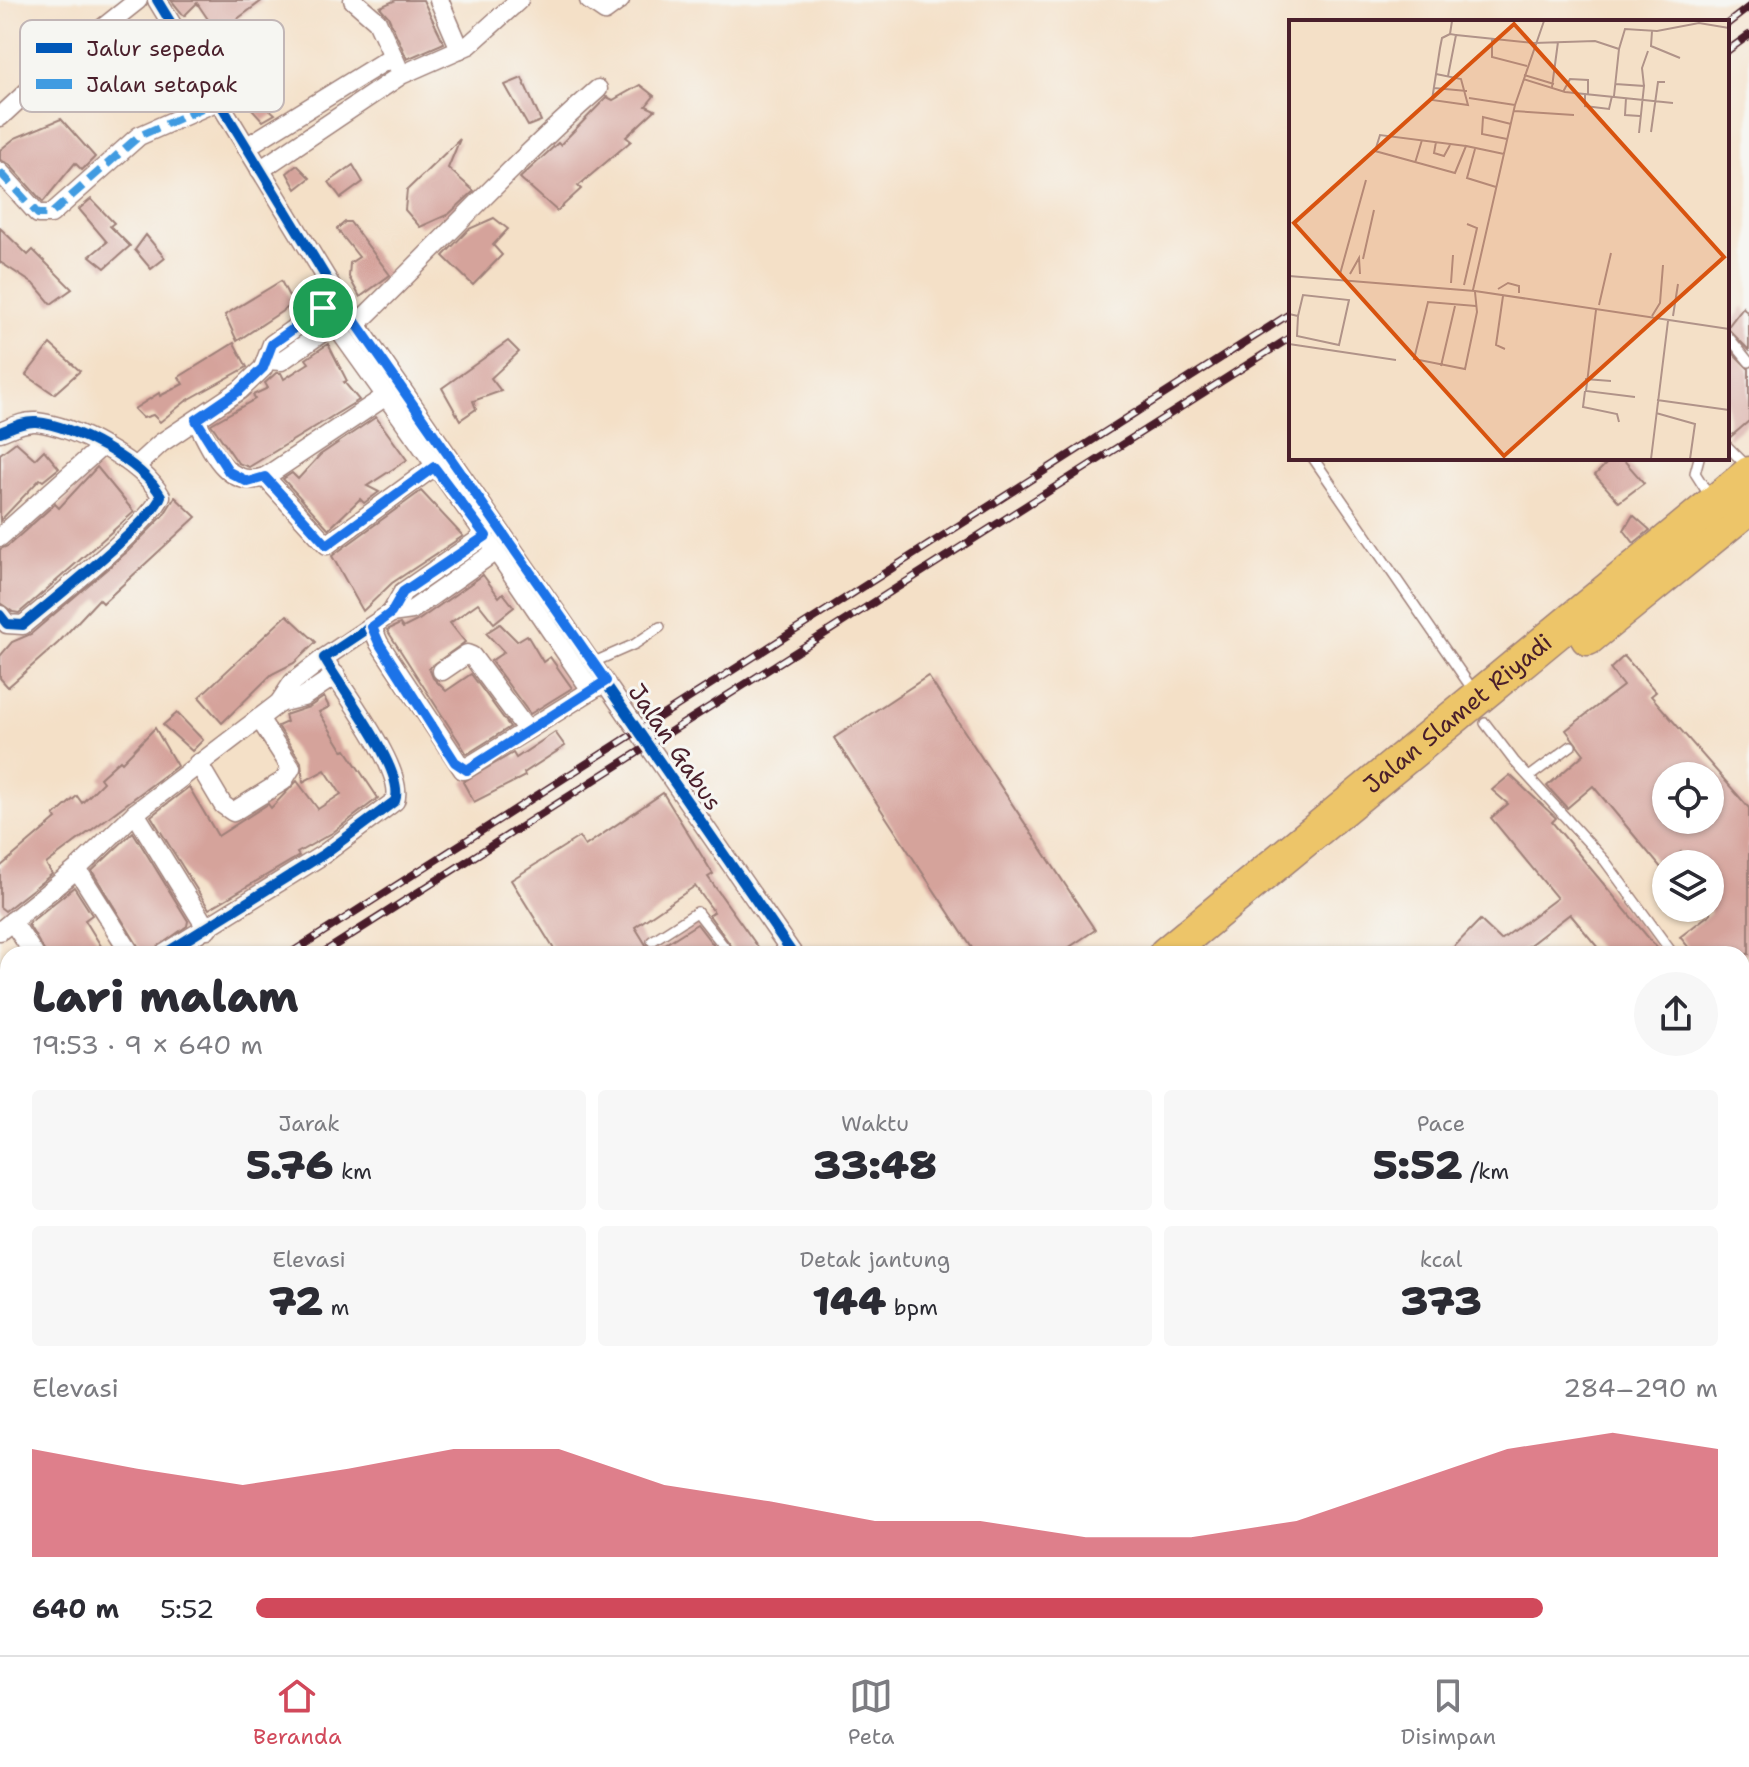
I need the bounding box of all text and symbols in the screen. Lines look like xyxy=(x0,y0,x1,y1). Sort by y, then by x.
legend xyxy=(20,20,284,112)
inset map xyxy=(1289,20,1729,460)
text: Jalur sepeda xyxy=(86,34,225,63)
text: Jalan setapak xyxy=(86,70,238,99)
pin xyxy=(289,274,357,342)
icon: arrive xyxy=(301,286,345,330)
street label: Jalan Slamet Riyadi xyxy=(1357,627,1559,801)
street label: Jalan Gabus xyxy=(621,677,729,817)
map controls xyxy=(1652,762,1724,922)
button: locate xyxy=(1652,762,1724,834)
button: layers xyxy=(1652,850,1724,922)
text: Lari malam xyxy=(32,967,299,1026)
button: share xyxy=(1634,972,1718,1056)
text: 19:53 · 9 × 640 m xyxy=(32,1027,263,1062)
text: Jarak xyxy=(278,1109,340,1138)
text: Waktu xyxy=(841,1109,909,1138)
text: Pace xyxy=(1417,1109,1465,1138)
text: 5.76 xyxy=(246,1138,333,1192)
text: 33:48 xyxy=(813,1138,937,1192)
text: 5:52 xyxy=(1373,1138,1463,1192)
text: km xyxy=(333,1157,372,1186)
text: /km xyxy=(1463,1157,1509,1186)
text: Elevasi xyxy=(272,1245,346,1274)
text: Detak jantung xyxy=(800,1245,950,1274)
text: kcal xyxy=(1420,1245,1462,1274)
text: 72 xyxy=(269,1274,323,1328)
text: 144 xyxy=(812,1274,886,1328)
text: 373 xyxy=(1400,1274,1482,1328)
text: m xyxy=(323,1293,349,1322)
text: bpm xyxy=(886,1293,938,1322)
text: Elevasi xyxy=(32,1370,119,1405)
text: 284–290 m xyxy=(1563,1370,1718,1405)
text: 640 m xyxy=(32,1591,119,1626)
text: 5:52 xyxy=(160,1591,214,1626)
tab: Beranda xyxy=(253,1674,342,1751)
tab: Peta xyxy=(848,1674,895,1751)
tab: Disimpan xyxy=(1401,1674,1496,1751)

